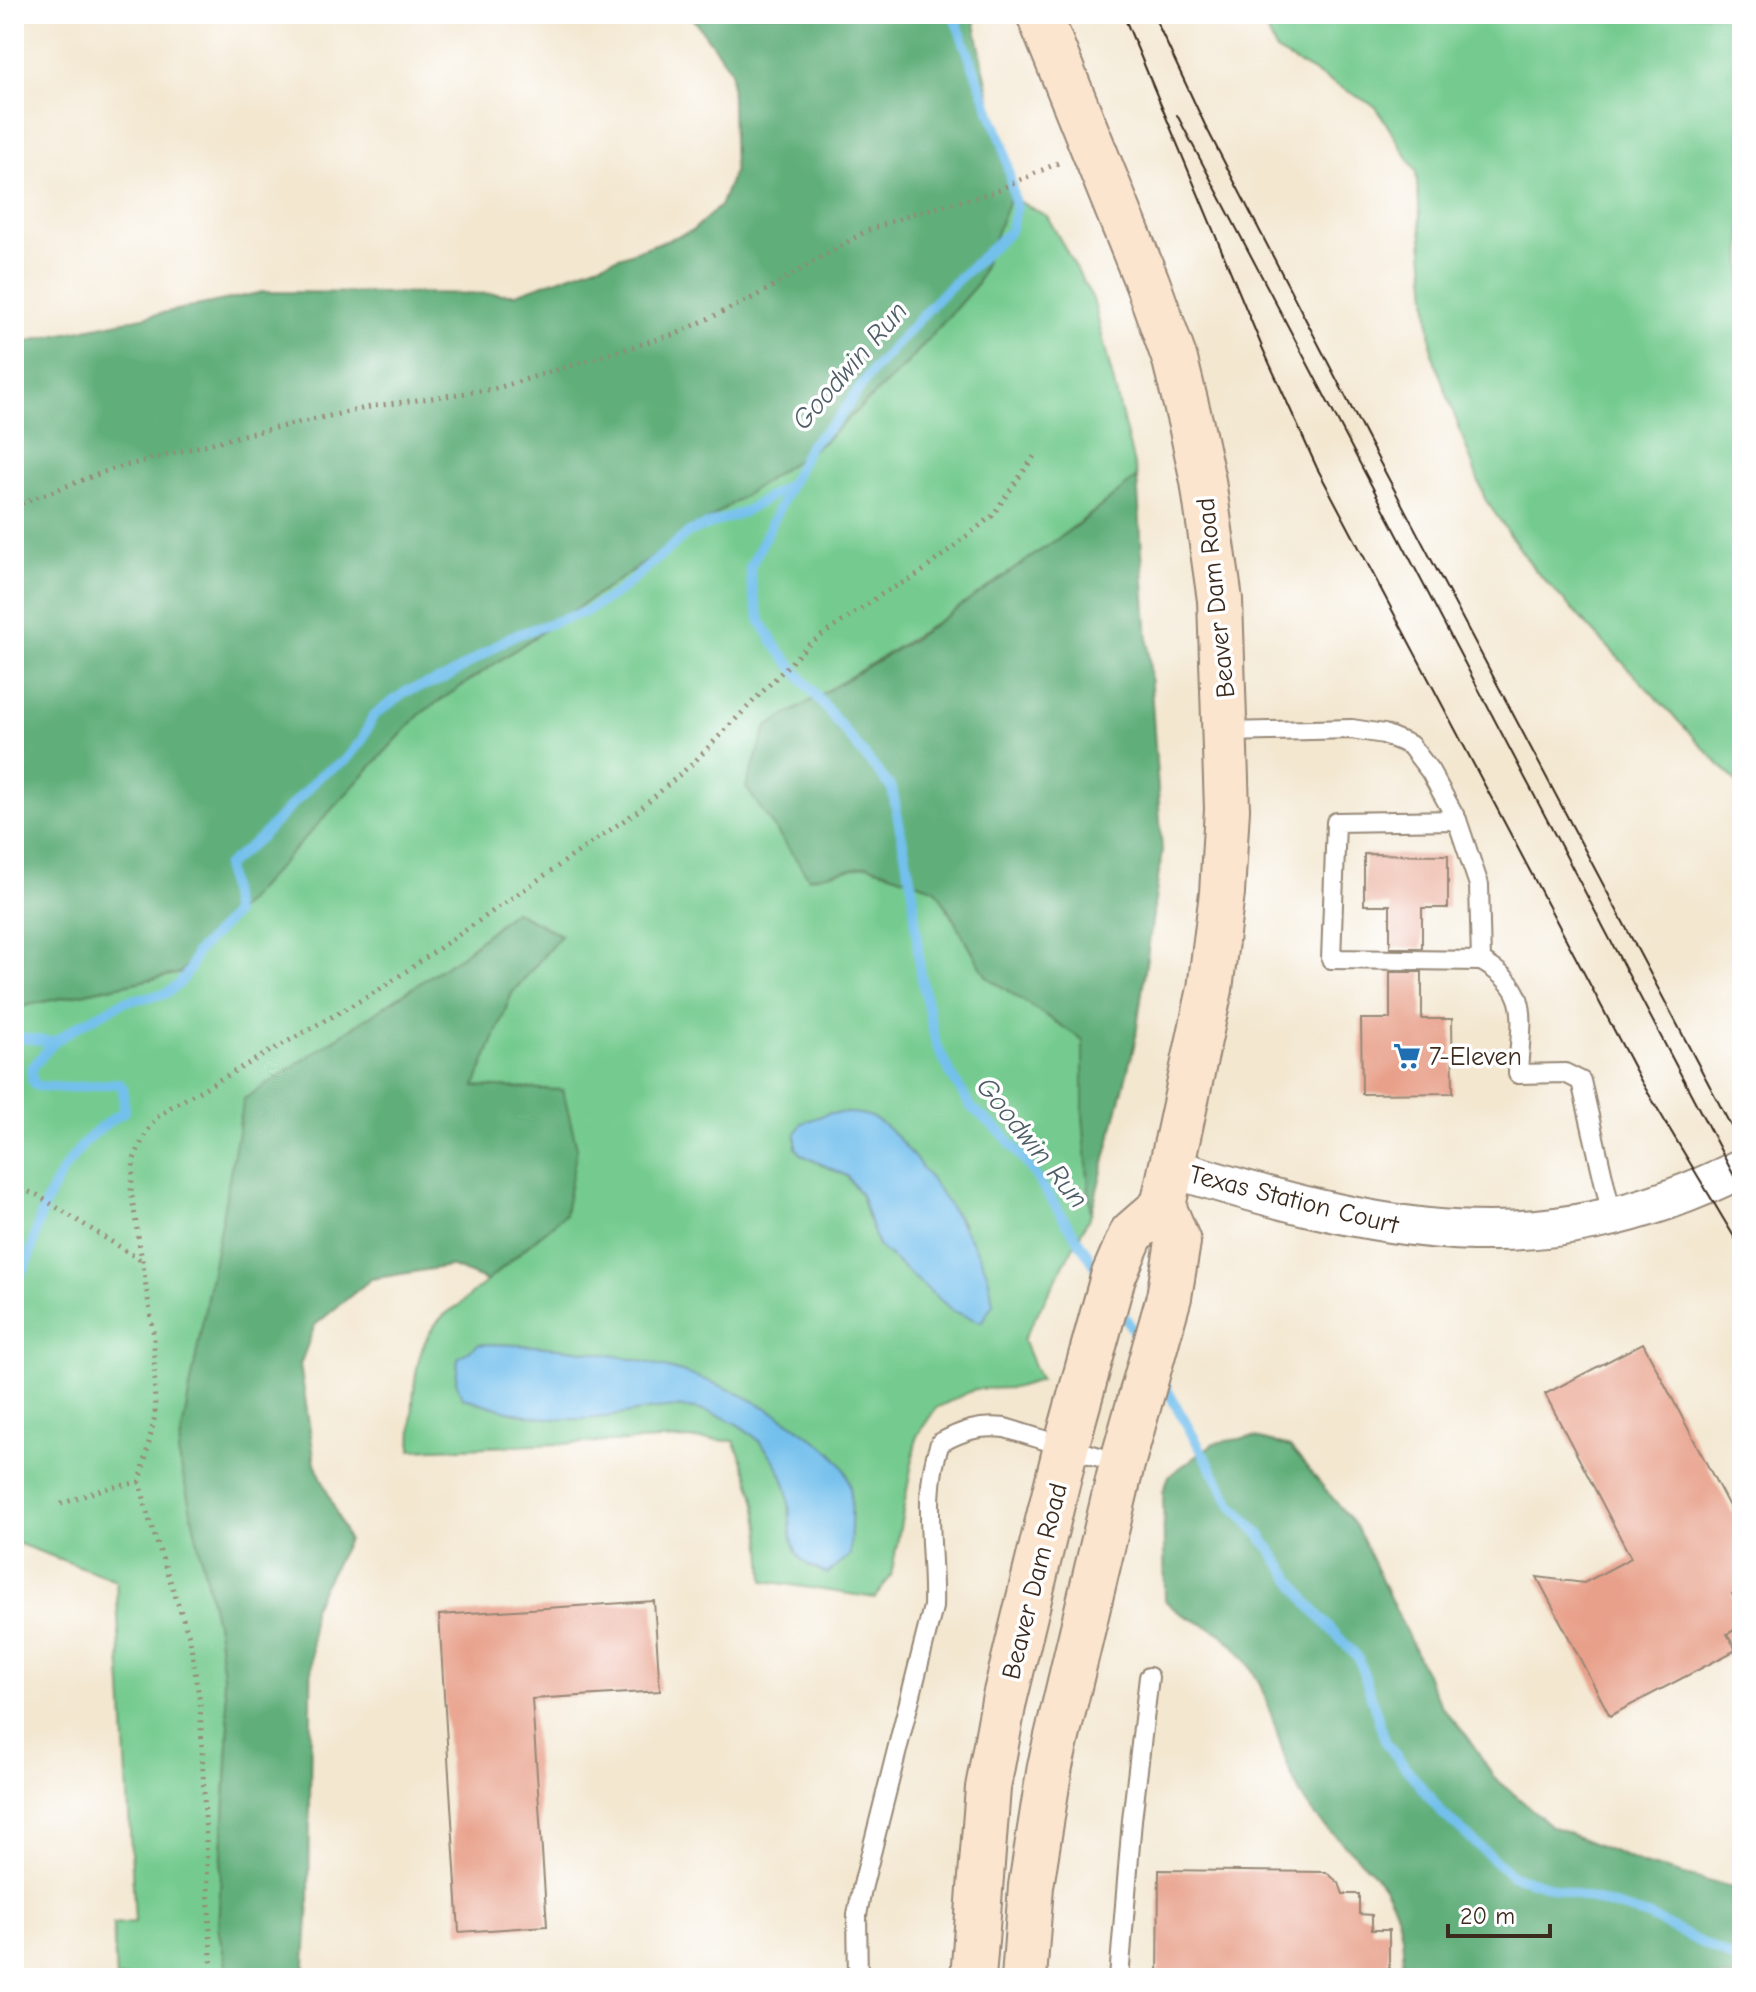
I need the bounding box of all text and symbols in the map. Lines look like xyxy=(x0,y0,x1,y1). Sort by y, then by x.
water label: Goodwin Run xyxy=(785,295,914,436)
street label: Beaver Dam Road xyxy=(1191,496,1241,699)
supermarket icon: 7-Eleven xyxy=(1392,1041,1422,1071)
place label: 7-Eleven xyxy=(1429,1042,1522,1072)
water label: Goodwin Run xyxy=(970,1071,1095,1215)
street label: Texas Station Court xyxy=(1186,1159,1403,1241)
street label: Beaver Dam Road xyxy=(996,1480,1074,1682)
scale bar xyxy=(1448,1888,1550,1938)
text: 20 m xyxy=(1460,1902,1515,1930)

